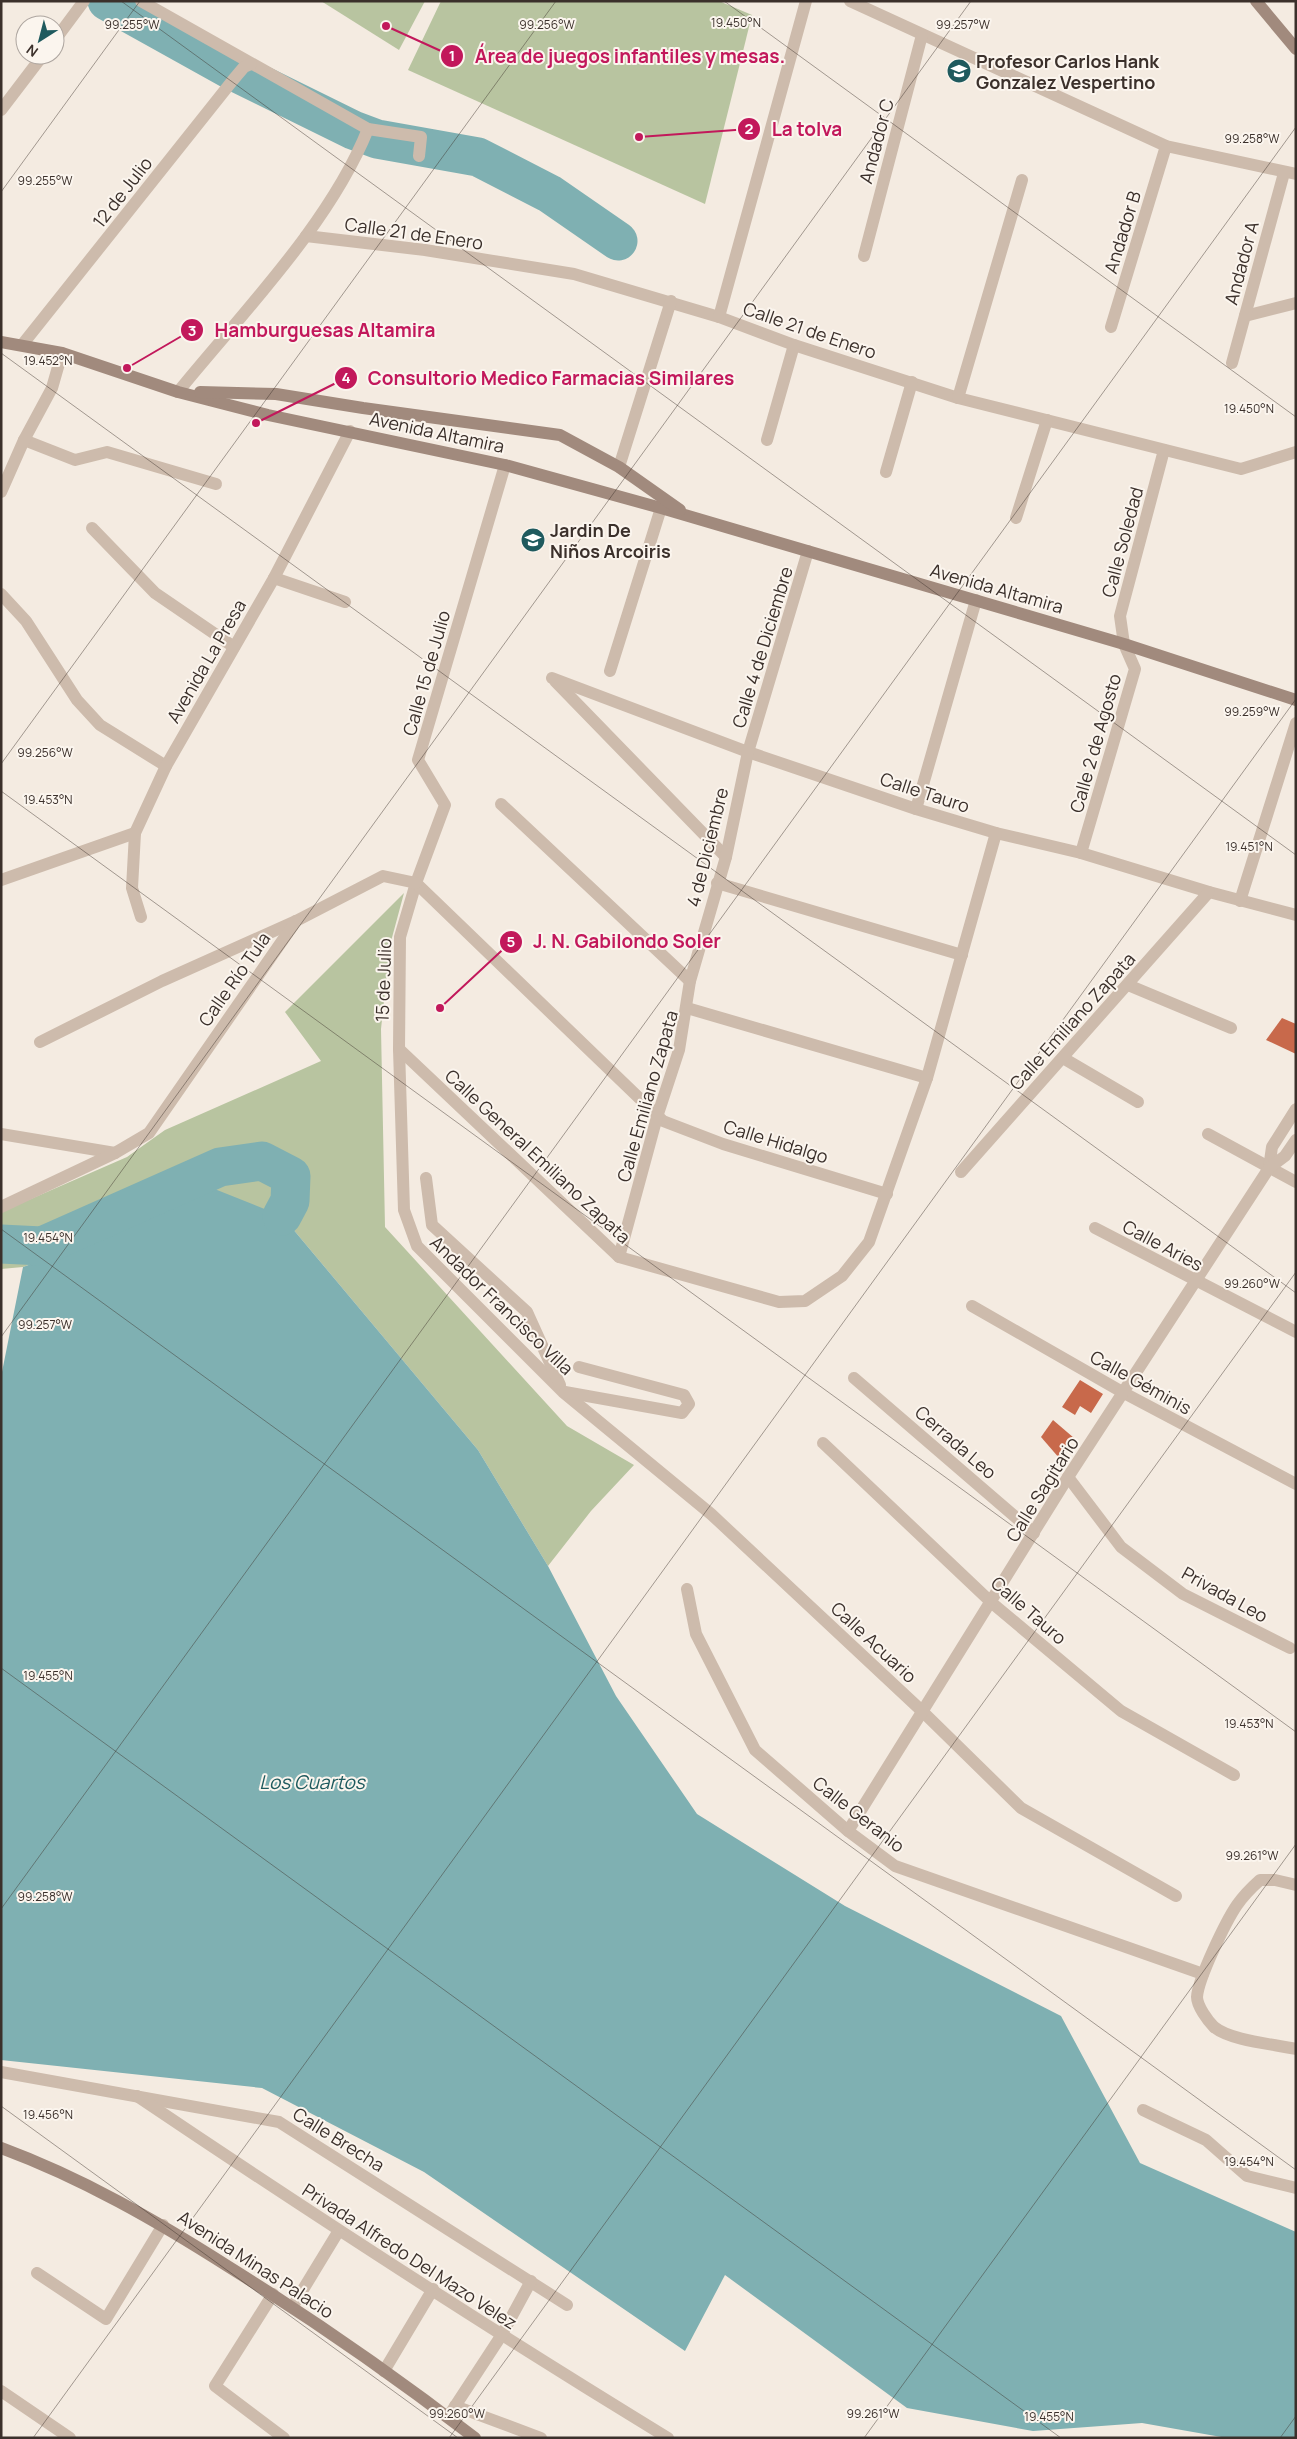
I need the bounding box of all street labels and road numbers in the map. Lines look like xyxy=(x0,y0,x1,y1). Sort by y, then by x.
street label: Andador C xyxy=(853,96,899,186)
street label: 12 de Julio xyxy=(87,152,157,232)
street label: Andador B xyxy=(1098,188,1146,276)
street label: Calle 21 de Enero xyxy=(343,211,485,255)
street label: Andador A xyxy=(1218,218,1264,307)
street label: Calle 21 de Enero xyxy=(740,296,880,364)
street label: Avenida Altamira xyxy=(367,406,507,458)
street label: Calle Soledad xyxy=(1096,484,1148,600)
street label: Avenida Altamira xyxy=(928,558,1066,618)
street label: Calle 4 de Diciembre xyxy=(726,563,798,731)
street label: Avenida La Presa xyxy=(161,595,251,727)
street label: Calle 15 de Julio xyxy=(397,608,455,738)
street label: Calle 2 de Agosto xyxy=(1064,671,1126,815)
street label: Calle Tauro xyxy=(877,766,973,818)
street label: 4 de Diciembre xyxy=(681,785,733,909)
street label: Calle Río Tula xyxy=(193,927,275,1031)
street label: 15 de Julio xyxy=(370,938,396,1022)
street label: Calle Emiliano Zapata xyxy=(1004,947,1140,1095)
street label: Calle Emiliano Zapata xyxy=(611,1007,683,1185)
street label: Calle General Emiliano Zapata xyxy=(440,1064,636,1248)
street label: Calle Hidalgo xyxy=(721,1114,831,1168)
street label: Calle Aries xyxy=(1119,1214,1207,1276)
street label: Andador Francisco Villa xyxy=(425,1230,579,1380)
street label: Calle Géminis xyxy=(1086,1344,1196,1420)
street label: Cerrada Leo xyxy=(910,1400,1002,1484)
street label: Calle Sagitario xyxy=(1000,1432,1084,1546)
street label: Privada Leo xyxy=(1178,1561,1272,1627)
street label: Calle Tauro xyxy=(986,1571,1072,1649)
street label: Calle Acuario xyxy=(826,1596,922,1688)
street label: Calle Geranio xyxy=(808,1771,910,1857)
street label: Calle Brecha xyxy=(289,2101,389,2177)
street label: Privada Alfredo Del Mazo Velez xyxy=(298,2177,522,2335)
street label: Avenida Minas Palacio xyxy=(173,2205,339,2323)

